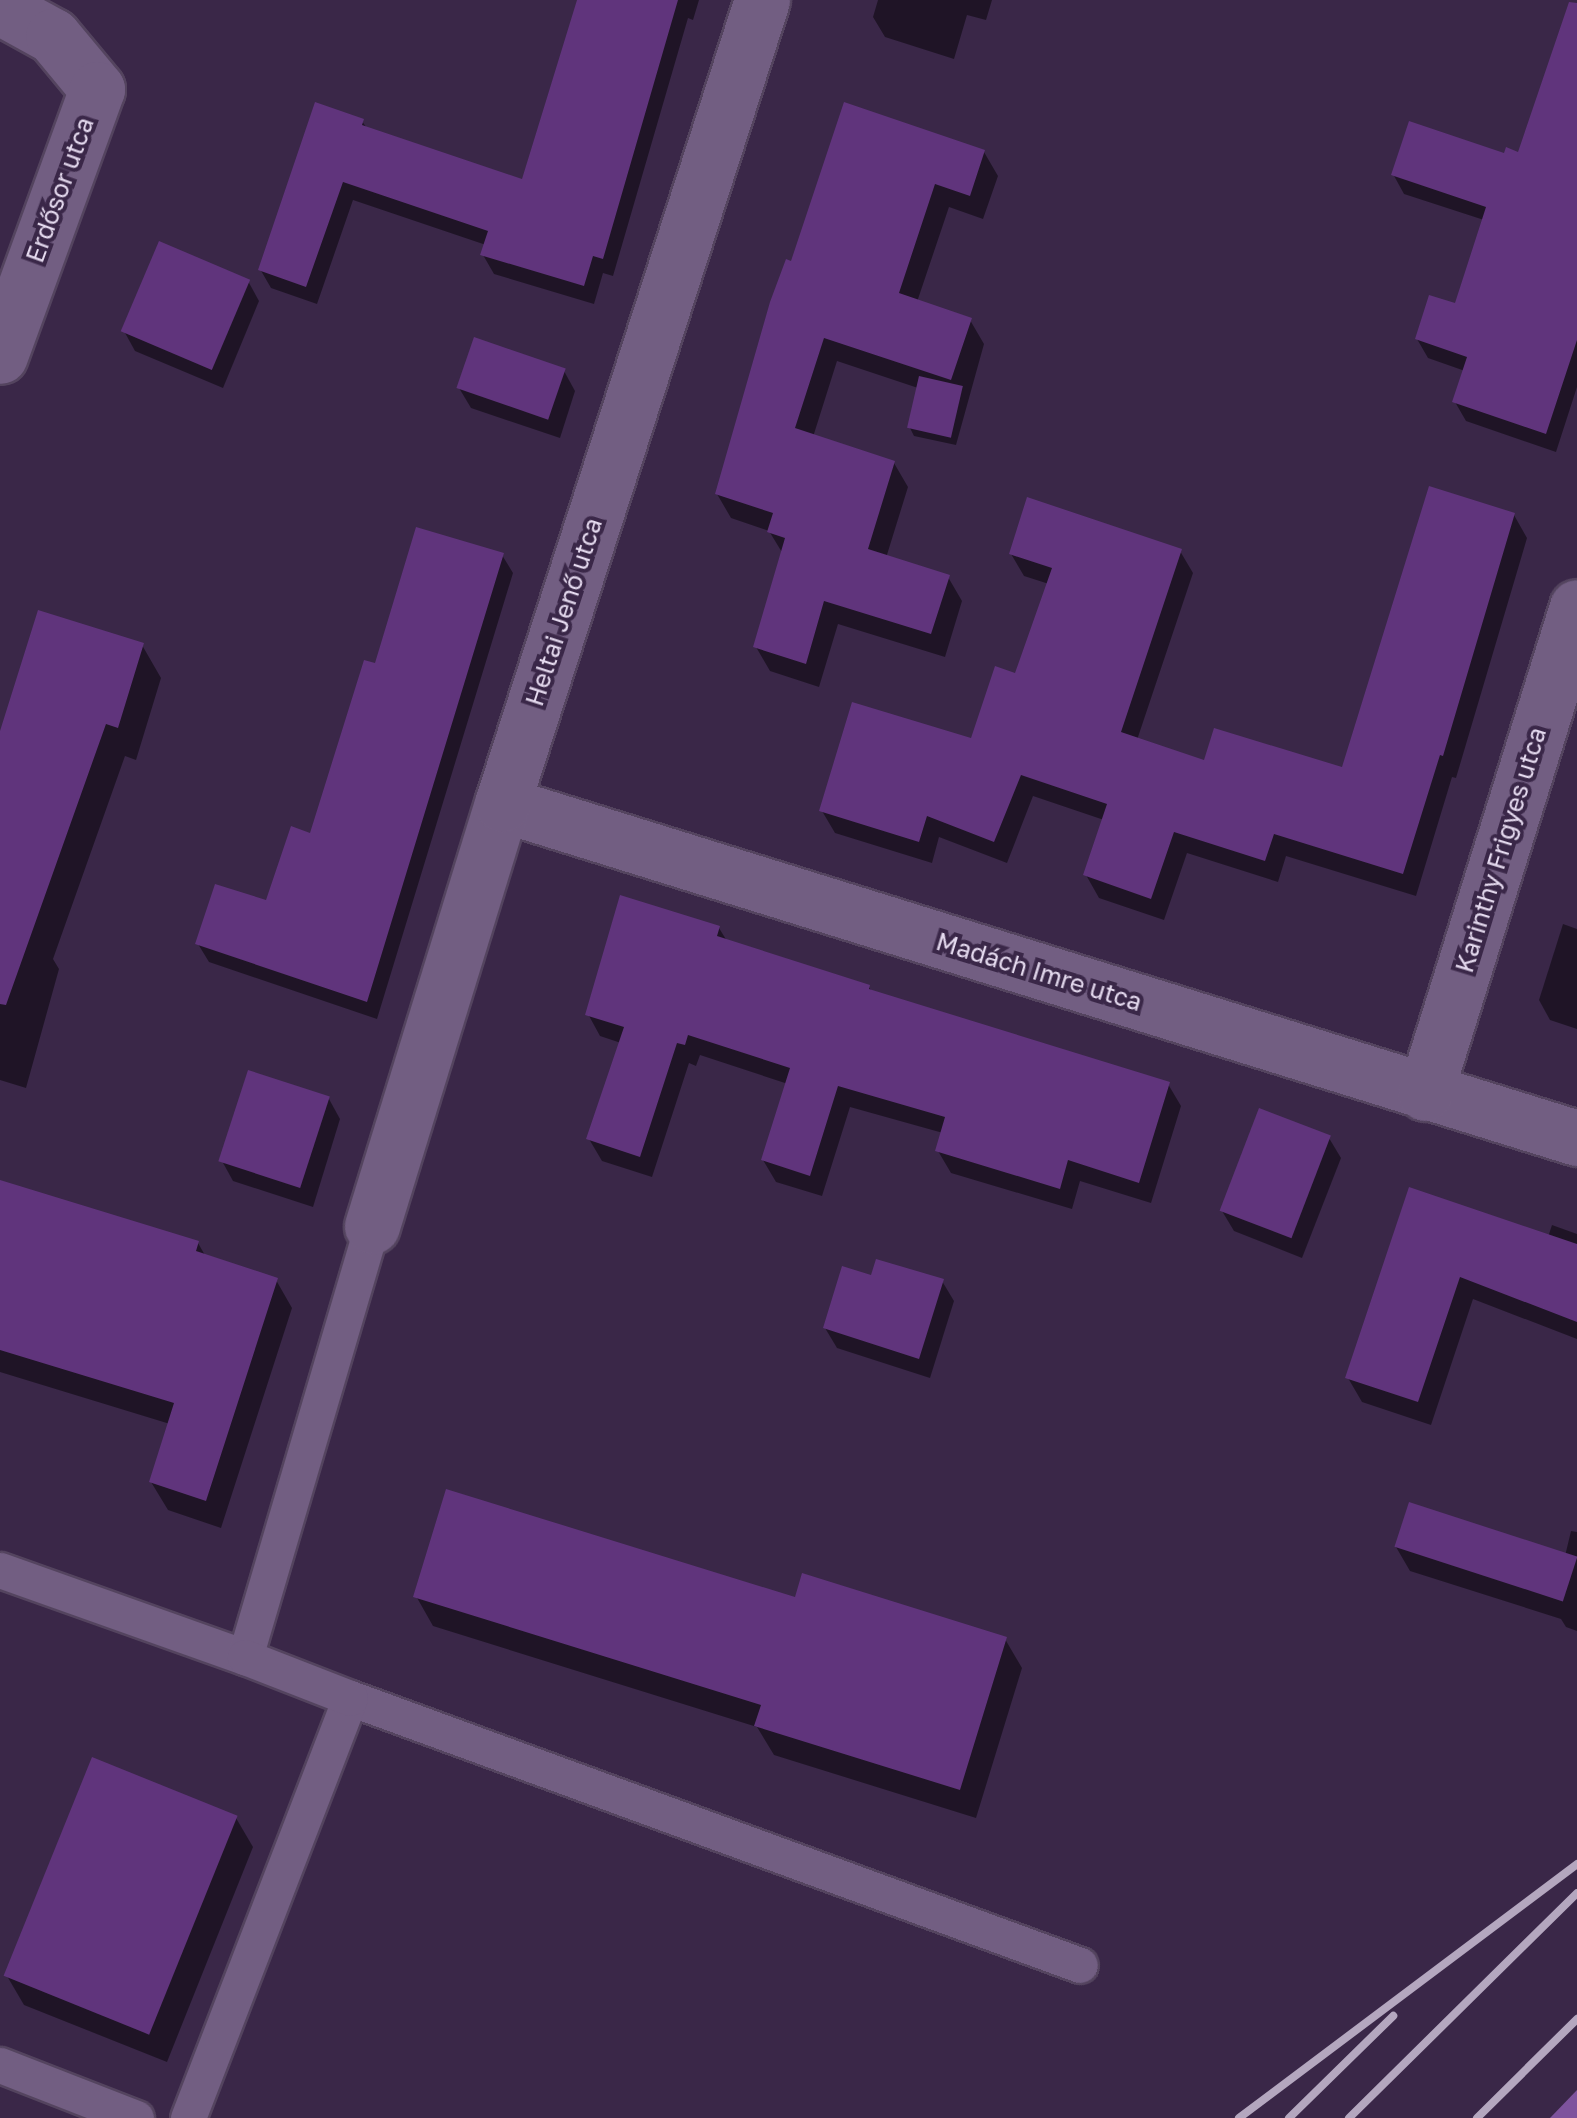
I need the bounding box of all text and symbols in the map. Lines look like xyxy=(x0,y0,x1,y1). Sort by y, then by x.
street label: Erdősor utca xyxy=(20,113,100,267)
street label: Heltai Jenő utca xyxy=(519,514,609,710)
street label: Karinthy Frigyes utca xyxy=(1449,724,1553,976)
street label: Madách Imre utca xyxy=(933,926,1145,1018)

